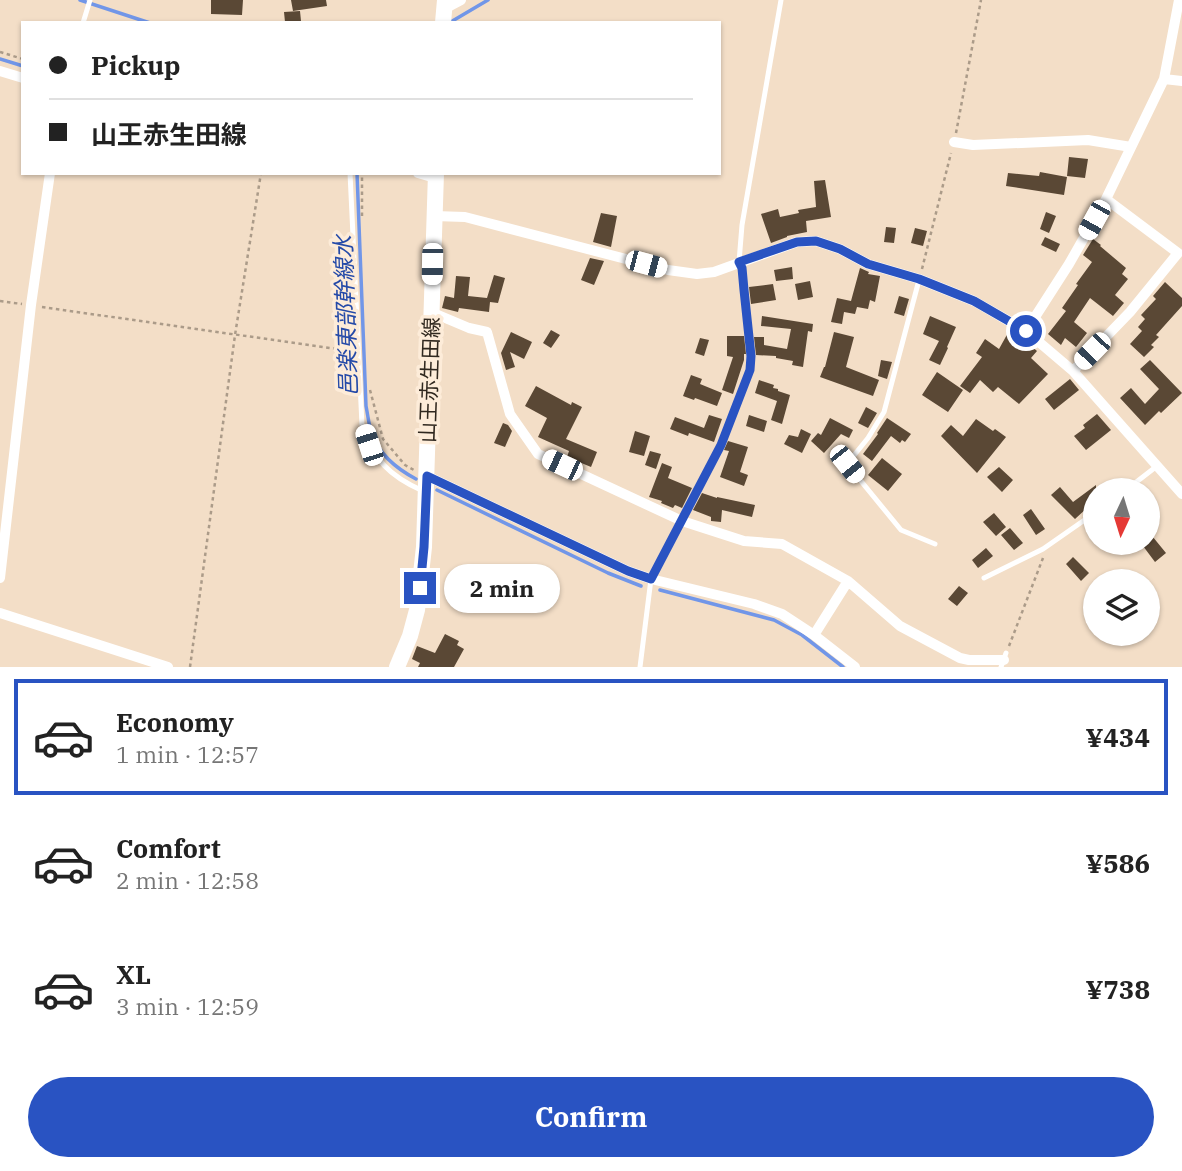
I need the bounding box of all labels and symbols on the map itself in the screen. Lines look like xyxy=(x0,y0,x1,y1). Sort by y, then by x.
car xyxy=(1075,197,1114,243)
water label: 邑楽東部幹線水 xyxy=(327,232,363,397)
car xyxy=(422,243,443,285)
car xyxy=(623,248,670,280)
route start xyxy=(1010,315,1042,347)
street label: 山王赤生田線 xyxy=(413,317,445,443)
car xyxy=(1070,329,1115,373)
car xyxy=(353,422,386,468)
car xyxy=(826,441,869,487)
car xyxy=(539,447,586,483)
north arrow xyxy=(1083,478,1160,555)
callout: 2 min xyxy=(444,564,560,612)
route end xyxy=(404,572,436,604)

